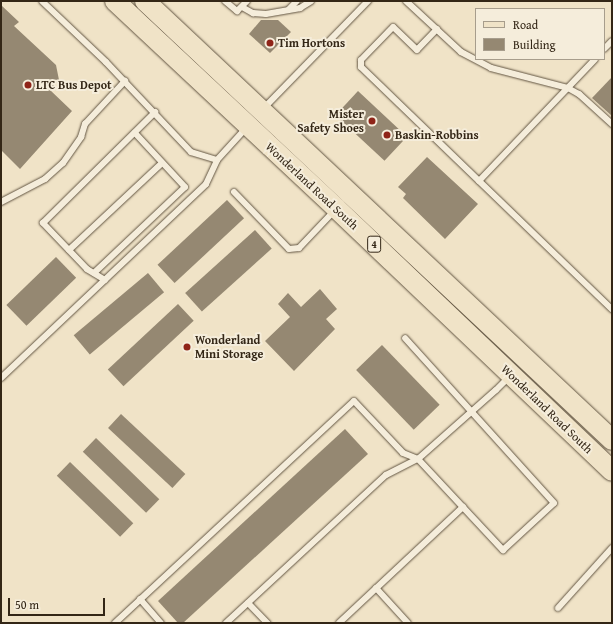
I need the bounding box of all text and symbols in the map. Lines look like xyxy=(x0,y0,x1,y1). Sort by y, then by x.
legend xyxy=(475,8,605,60)
text: Road xyxy=(513,16,538,33)
place label: Tim Hortons xyxy=(278,36,345,50)
text: Building xyxy=(513,36,556,53)
marker: Tim Hortons xyxy=(265,38,275,48)
place label: LTC Bus Depot xyxy=(36,78,112,92)
marker: LTC Bus Depot xyxy=(23,80,33,90)
place label: Mister Safety Shoes xyxy=(297,107,364,135)
marker: Mister Safety Shoes xyxy=(367,116,377,126)
place label: Baskin-Robbins xyxy=(395,128,479,142)
marker: Baskin-Robbins xyxy=(382,130,392,140)
street label: Wonderland Road South xyxy=(263,139,361,233)
road number: 4 xyxy=(367,235,381,253)
place label: Wonderland Mini Storage xyxy=(195,333,263,361)
marker: Wonderland Mini Storage xyxy=(182,342,192,352)
street label: Wonderland Road South xyxy=(498,362,596,456)
scale bar xyxy=(10,590,107,616)
text: 50 m xyxy=(15,596,39,613)

